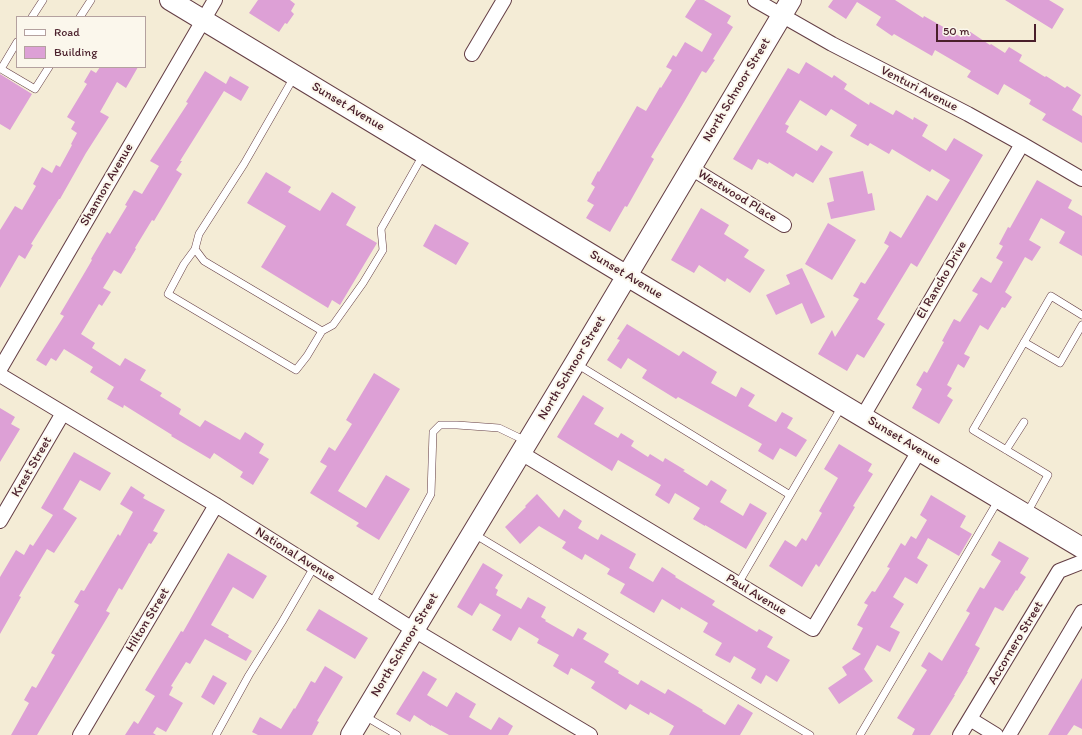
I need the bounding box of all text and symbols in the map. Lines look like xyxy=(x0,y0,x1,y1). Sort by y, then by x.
legend xyxy=(16,16,146,68)
scale bar xyxy=(938,16,1038,42)
text: 50 m xyxy=(943,24,969,38)
text: Road xyxy=(54,25,80,39)
street label: North Schnoor Street xyxy=(700,35,774,145)
text: Building xyxy=(54,45,97,59)
street label: Venturi Avenue xyxy=(878,63,960,115)
street label: Sunset Avenue xyxy=(309,79,387,135)
street label: Shannon Avenue xyxy=(77,141,137,229)
street label: Westwood Place xyxy=(695,166,779,226)
street label: El Rancho Drive xyxy=(913,238,971,322)
street label: Sunset Avenue xyxy=(587,247,665,303)
street label: North Schnoor Street xyxy=(535,313,609,423)
street label: Sunset Avenue xyxy=(865,413,943,469)
street label: Krest Street xyxy=(8,434,56,500)
street label: National Avenue xyxy=(252,524,338,586)
street label: Paul Avenue xyxy=(723,571,789,619)
street label: Hilton Street xyxy=(123,585,173,655)
street label: North Schnoor Street xyxy=(368,590,442,700)
street label: Accornero Street xyxy=(985,598,1047,688)

